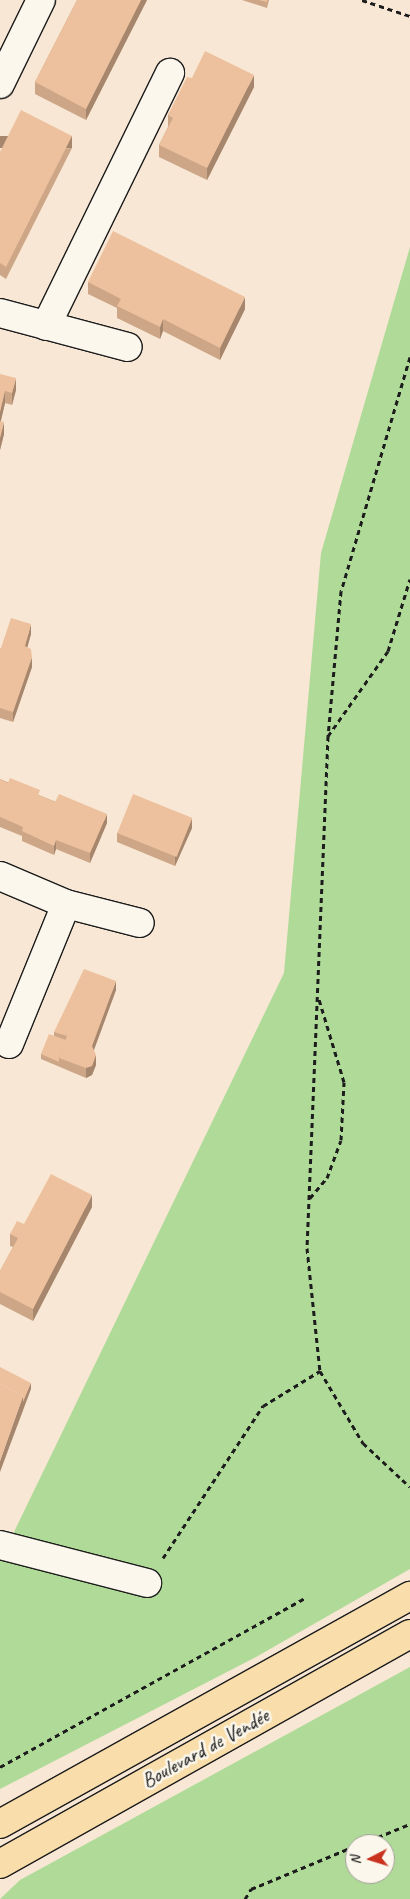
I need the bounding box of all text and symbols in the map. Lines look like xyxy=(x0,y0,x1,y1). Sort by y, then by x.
street label: Boulevard de Vendée xyxy=(137,1703,273,1793)
north arrow xyxy=(345,1834,395,1884)
text: N xyxy=(347,1855,364,1865)

